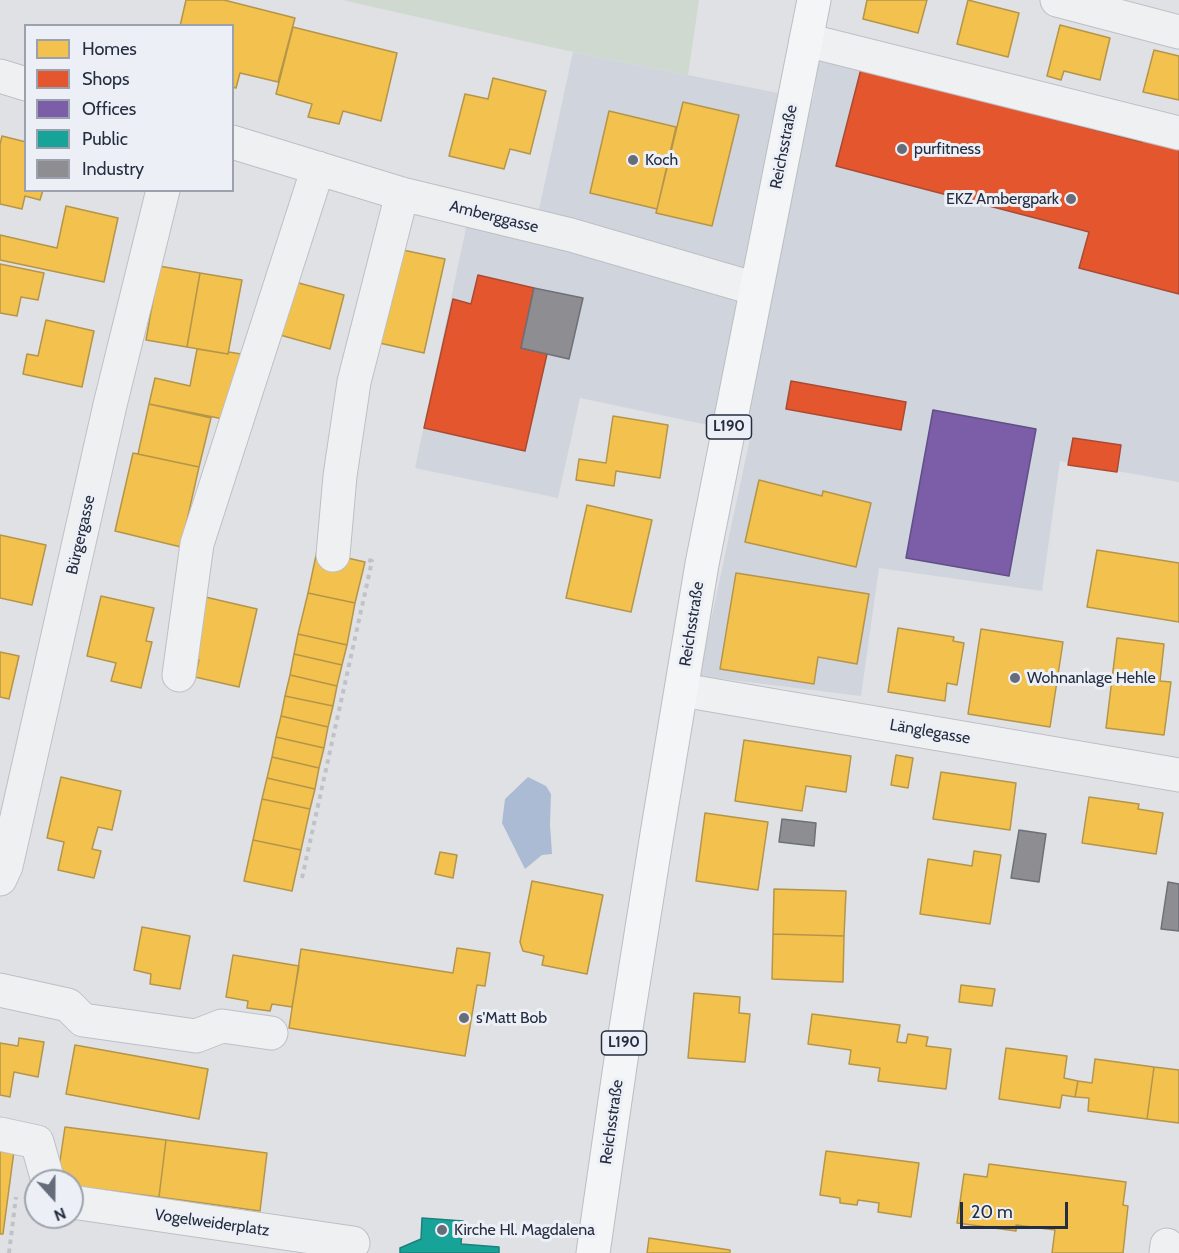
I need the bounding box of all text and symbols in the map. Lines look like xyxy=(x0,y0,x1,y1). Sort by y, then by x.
legend xyxy=(24,24,234,192)
text: Homes xyxy=(82,38,137,60)
text: Shops xyxy=(82,68,130,90)
text: Offices xyxy=(82,98,136,120)
street label: Reichsstraße xyxy=(766,103,802,191)
text: Public xyxy=(82,128,128,150)
place label: purfitness xyxy=(914,139,981,159)
marker: purfitness xyxy=(895,142,909,156)
place label: Koch xyxy=(645,150,678,170)
marker: Koch xyxy=(626,153,640,167)
text: Industry xyxy=(82,158,144,180)
place label: EKZ Ambergpark xyxy=(946,189,1059,209)
marker: EKZ Ambergpark xyxy=(1064,192,1078,206)
street label: Amberggasse xyxy=(448,197,540,237)
road number: L190 xyxy=(706,415,752,439)
street label: Bürgergasse xyxy=(63,493,99,577)
street label: Reichsstraße xyxy=(676,580,708,668)
place label: Wohnanlage Hehle xyxy=(1027,668,1156,688)
marker: Wohnanlage Hehle xyxy=(1008,671,1022,685)
street label: Länglegasse xyxy=(888,715,972,749)
place label: s'Matt Bob xyxy=(476,1008,547,1028)
marker: s'Matt Bob xyxy=(457,1011,471,1025)
road number: L190 xyxy=(602,1031,646,1055)
street label: Reichsstraße xyxy=(597,1078,627,1166)
north arrow xyxy=(24,1169,84,1229)
scale bar xyxy=(963,1190,1071,1228)
text: 20 m xyxy=(971,1201,1013,1223)
text: N xyxy=(51,1204,69,1225)
street label: Vogelweiderplatz xyxy=(153,1205,271,1241)
place label: Kirche Hl. Magdalena xyxy=(454,1220,595,1240)
marker: Kirche Hl. Magdalena xyxy=(435,1223,449,1237)

